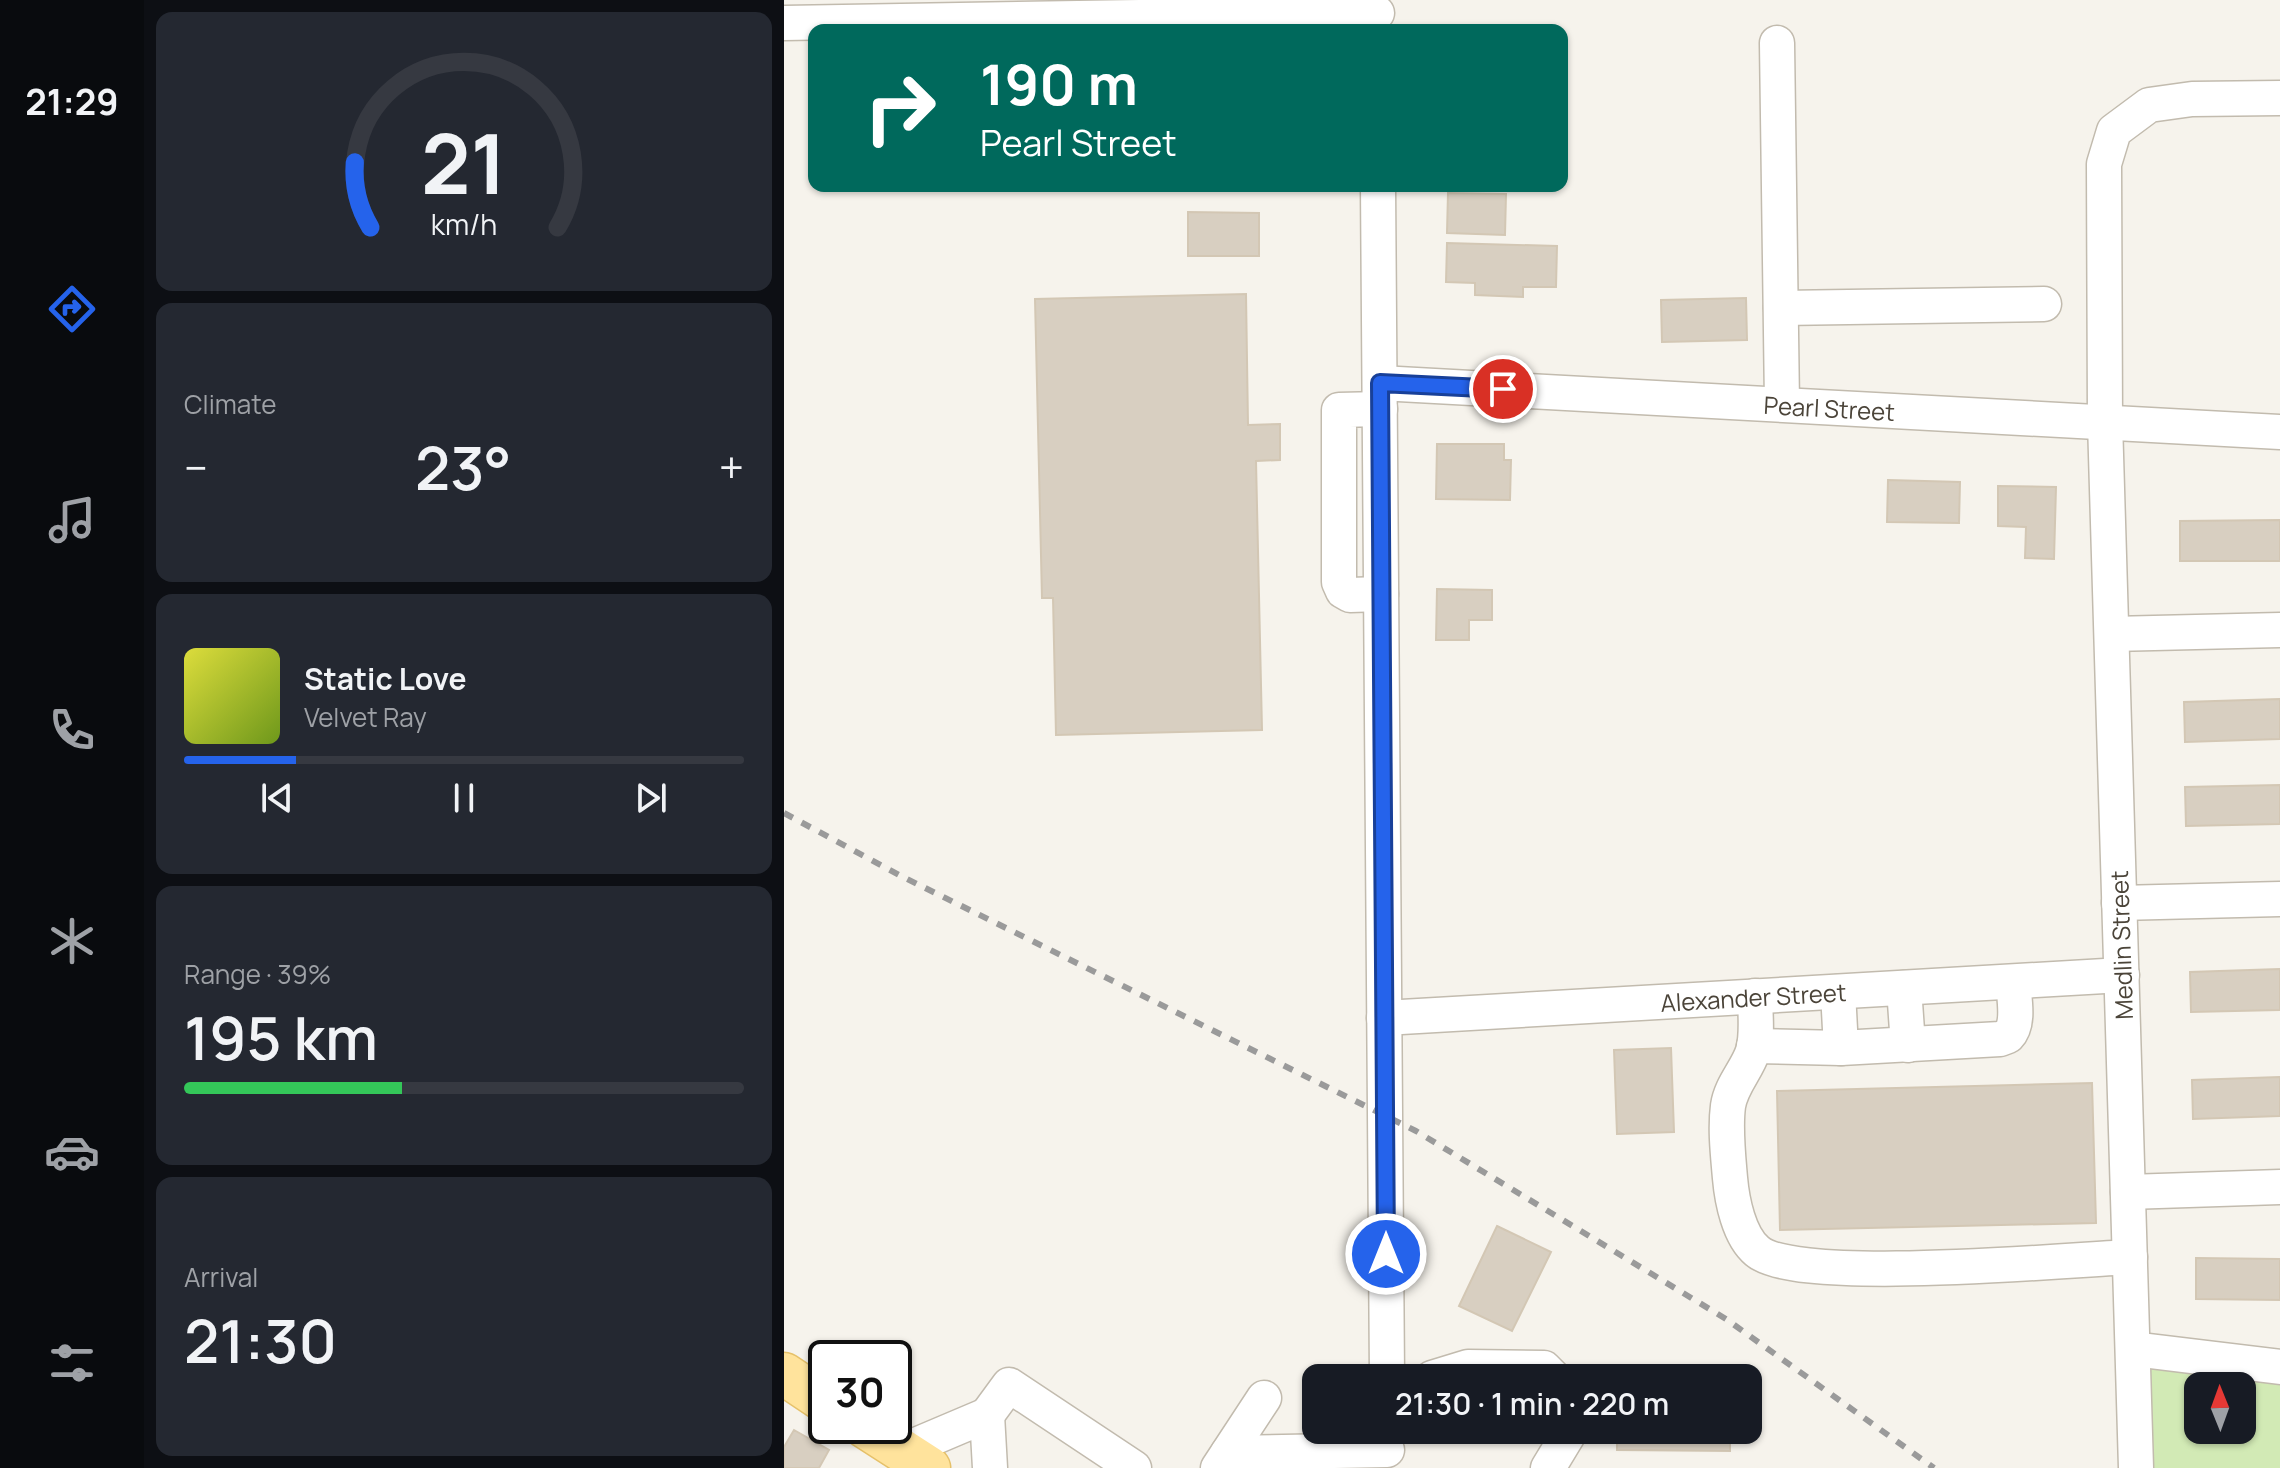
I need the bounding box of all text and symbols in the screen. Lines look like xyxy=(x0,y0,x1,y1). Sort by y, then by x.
text: 190 m xyxy=(980,45,1138,122)
icon: right xyxy=(848,56,952,160)
text: 21:29 xyxy=(25,77,119,126)
text: 21 xyxy=(421,104,507,218)
text: Pearl Street xyxy=(980,118,1177,167)
text: km/h xyxy=(431,205,497,244)
icon: directions xyxy=(44,281,100,337)
pin xyxy=(1469,355,1537,423)
icon: arrive xyxy=(1481,367,1525,411)
text: Climate xyxy=(184,386,276,422)
street label: Pearl Street xyxy=(1763,387,1896,428)
text: 23° xyxy=(415,426,511,508)
text: − xyxy=(184,437,208,497)
text: + xyxy=(719,437,744,497)
icon: music xyxy=(44,492,100,548)
text: Static Love xyxy=(304,658,467,699)
text: Velvet Ray xyxy=(304,699,427,735)
icon: phone xyxy=(44,702,100,758)
icon: previous xyxy=(255,776,299,820)
icon: pause xyxy=(442,776,486,820)
icon: next xyxy=(629,776,673,820)
street label: Medlin Street xyxy=(2102,870,2140,1020)
icon: climate xyxy=(44,913,100,969)
text: Range · 39% xyxy=(184,956,331,992)
street label: Alexander Street xyxy=(1659,975,1847,1018)
text: 195 km xyxy=(184,996,378,1078)
icon: car xyxy=(44,1124,100,1180)
position arrow xyxy=(1344,1212,1428,1296)
text: Arrival xyxy=(184,1259,258,1295)
text: 21:30 xyxy=(184,1299,337,1381)
icon: filters xyxy=(44,1335,100,1391)
speed limit sign: 30 xyxy=(808,1340,912,1444)
north arrow xyxy=(2184,1372,2256,1444)
map controls xyxy=(2184,1372,2256,1444)
text: 21:30 · 1 min · 220 m xyxy=(1395,1383,1669,1424)

